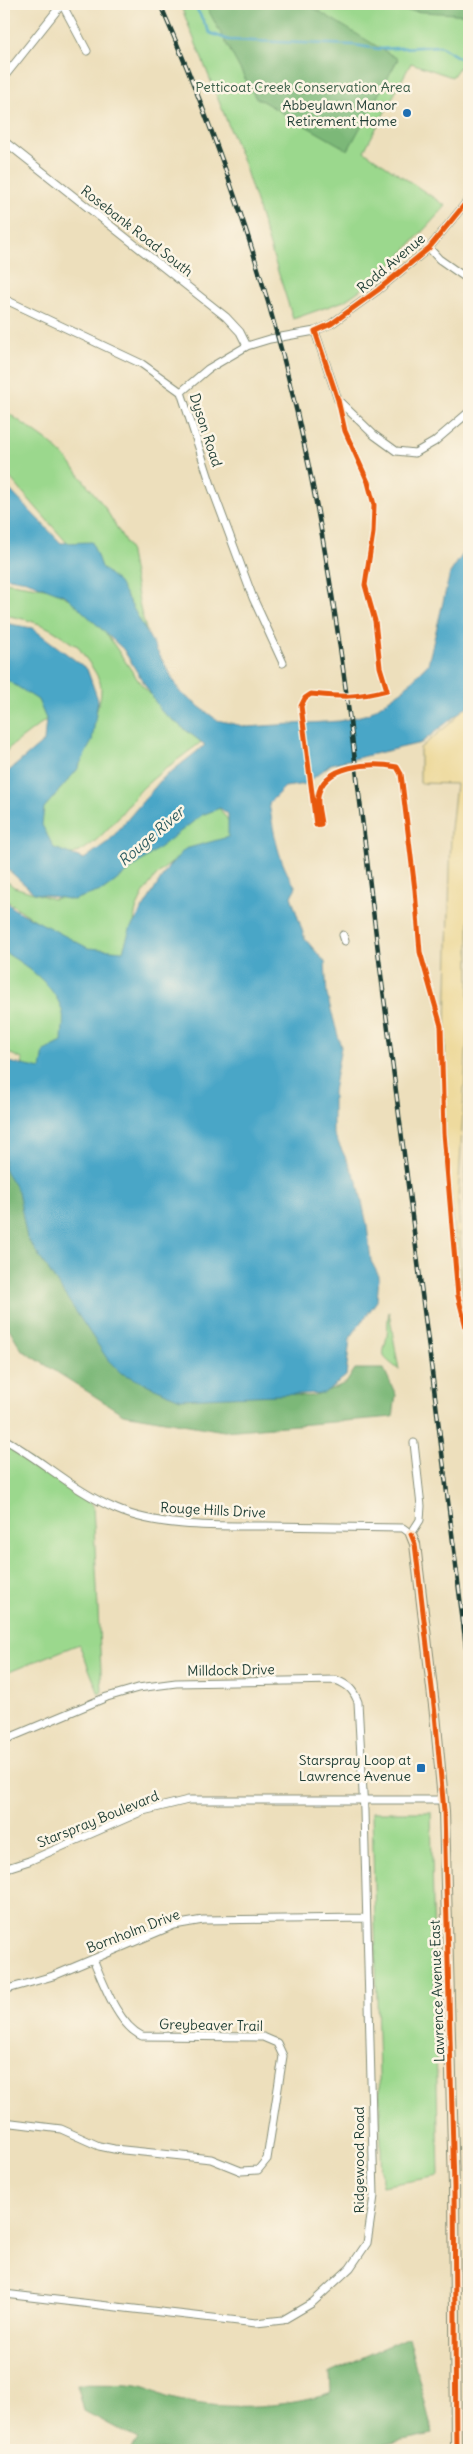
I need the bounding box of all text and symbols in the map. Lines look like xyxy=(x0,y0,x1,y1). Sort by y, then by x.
park label: Petticoat Creek Conservation Area xyxy=(195,78,411,96)
place label: Abbeylawn Manor Retirement Home xyxy=(283,96,397,130)
marker: Abbeylawn Manor Retirement Home xyxy=(401,107,413,119)
street label: Rosebank Road South xyxy=(77,182,197,280)
street label: Rodd Avenue xyxy=(353,229,429,297)
street label: Dyson Road xyxy=(186,391,226,469)
water label: Rouge River xyxy=(114,801,189,870)
street label: Rouge Hills Drive xyxy=(160,1498,266,1522)
street label: Milldock Drive xyxy=(187,1660,275,1680)
place label: Starspray Loop at Lawrence Avenue xyxy=(299,1751,411,1785)
marker: Starspray Loop at Lawrence Avenue xyxy=(415,1762,427,1774)
street label: Starspray Boulevard xyxy=(35,1786,161,1852)
street label: Bornholm Drive xyxy=(84,1905,182,1957)
street label: Lawrence Avenue East xyxy=(426,1919,448,2063)
street label: Greybeaver Trail xyxy=(159,2015,263,2035)
street label: Ridgewood Road xyxy=(350,2107,368,2213)

